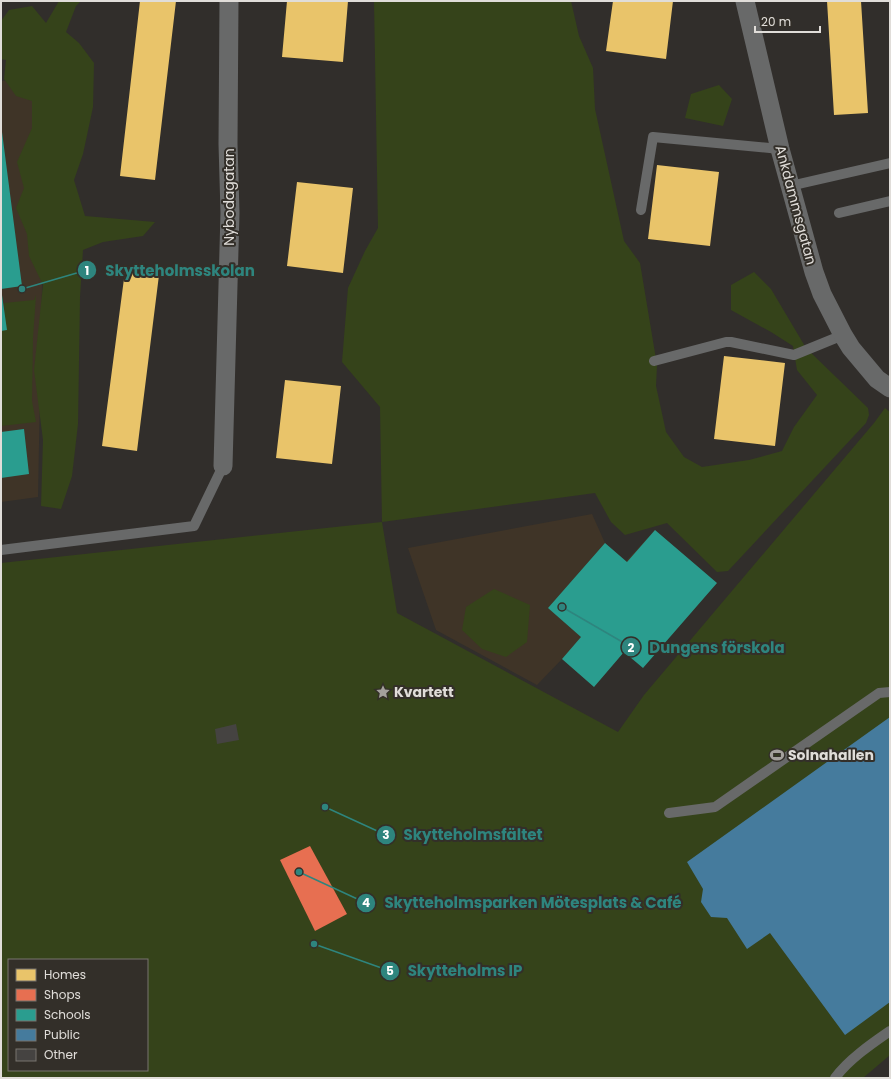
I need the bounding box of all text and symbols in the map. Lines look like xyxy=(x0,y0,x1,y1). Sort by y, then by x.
scale bar xyxy=(755,8,820,34)
text: 20 m xyxy=(761,13,791,30)
street label: Ankdammsgatan xyxy=(770,143,822,267)
street label: Nybodagatan xyxy=(219,148,239,246)
callout: Skytteholmsskolan xyxy=(77,257,262,284)
text: Skytteholmsskolan xyxy=(105,260,255,281)
text: 1 xyxy=(85,262,89,279)
callout: Dungens förskola xyxy=(621,634,793,661)
text: Dungens förskola xyxy=(649,637,785,658)
text: 2 xyxy=(628,639,635,656)
place label: Kvartett xyxy=(394,682,454,702)
place icon: Kvartett xyxy=(375,684,391,700)
place label: Solnahallen xyxy=(788,745,874,765)
sports icon: Solnahallen xyxy=(769,747,785,763)
callout: Skytteholmsfältet xyxy=(376,821,551,848)
text: Skytteholmsfältet xyxy=(403,824,543,845)
text: 3 xyxy=(382,826,390,843)
callout: Skytteholmsparken Mötesplats & Café xyxy=(356,889,689,916)
text: Skytteholmsparken Mötesplats & Café xyxy=(384,892,682,913)
text: 4 xyxy=(362,894,370,911)
callout: Skytteholms IP xyxy=(380,958,530,985)
legend xyxy=(8,959,148,1071)
text: Skytteholms IP xyxy=(408,960,522,981)
text: 5 xyxy=(386,962,394,979)
text: Homes xyxy=(44,966,86,983)
text: Shops xyxy=(44,986,81,1003)
text: Schools xyxy=(44,1006,91,1023)
text: Public xyxy=(44,1026,80,1043)
text: Other xyxy=(44,1046,78,1063)

